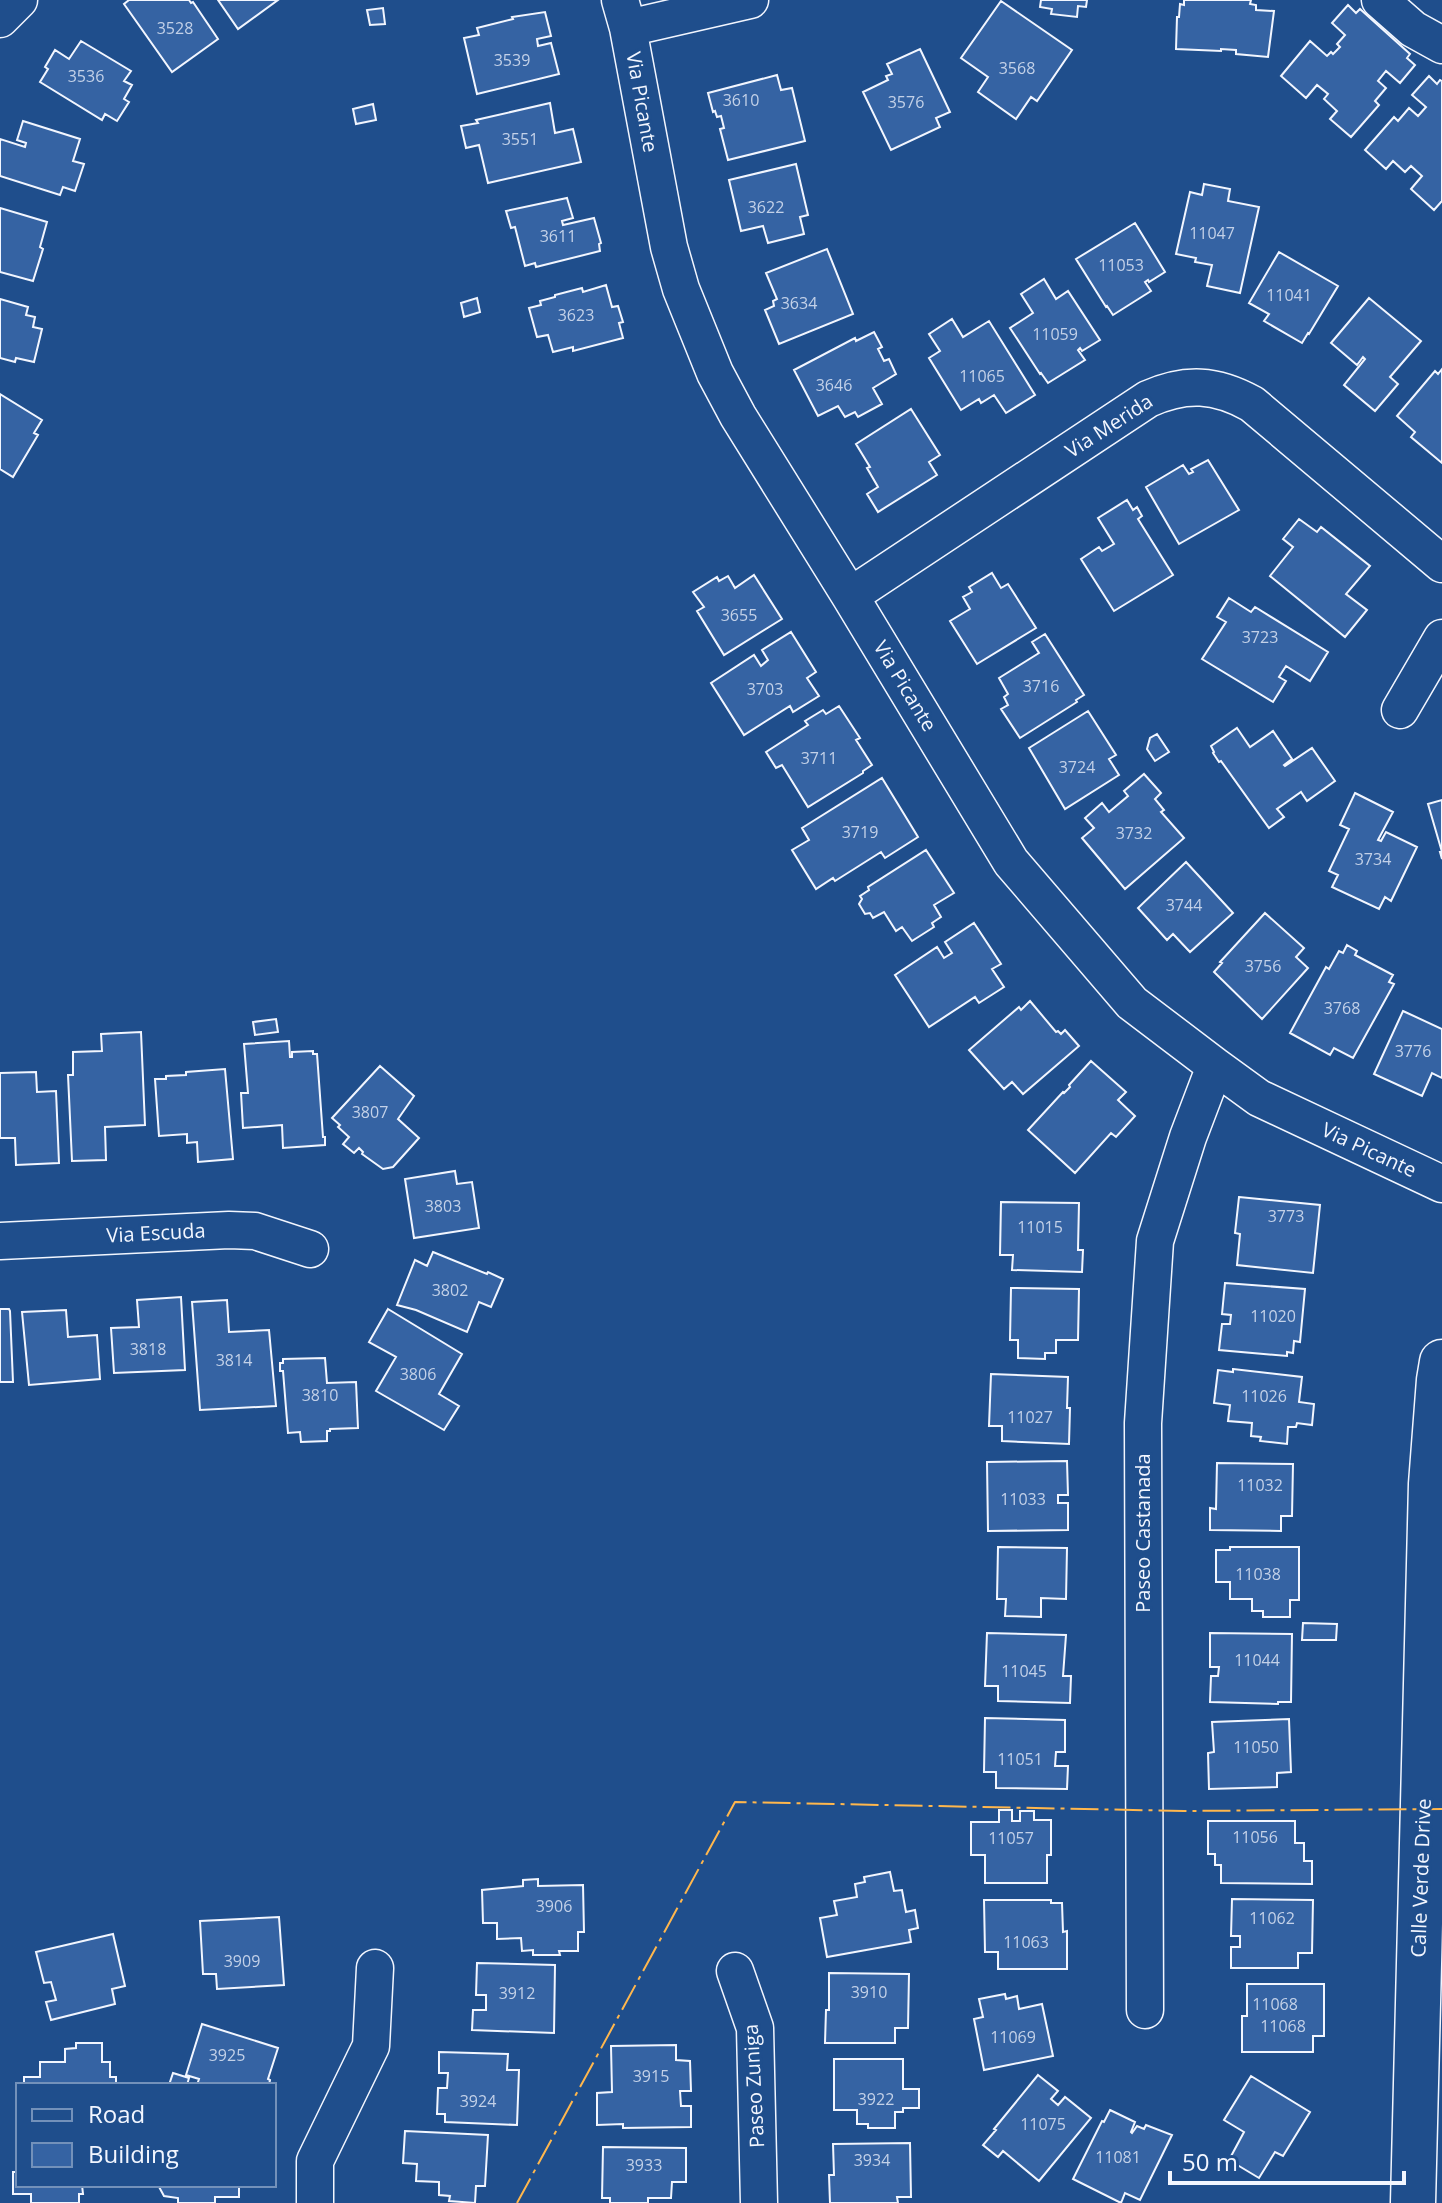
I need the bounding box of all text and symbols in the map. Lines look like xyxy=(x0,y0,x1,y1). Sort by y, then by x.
house number: 3528 xyxy=(157,17,193,39)
house number: 3539 xyxy=(494,49,530,71)
street label: Via Picante xyxy=(620,49,665,154)
house number: 3568 xyxy=(999,57,1035,79)
house number: 3536 xyxy=(68,65,104,87)
house number: 3610 xyxy=(723,89,759,111)
house number: 3576 xyxy=(888,91,924,113)
house number: 3551 xyxy=(502,128,538,150)
house number: 3622 xyxy=(748,196,784,218)
house number: 11047 xyxy=(1189,222,1235,244)
house number: 3611 xyxy=(540,225,576,247)
house number: 11053 xyxy=(1098,254,1144,276)
house number: 11041 xyxy=(1266,284,1312,306)
house number: 3634 xyxy=(781,292,817,314)
house number: 3623 xyxy=(558,304,594,326)
house number: 11059 xyxy=(1032,323,1078,345)
house number: 11065 xyxy=(959,365,1005,387)
house number: 3646 xyxy=(816,374,852,396)
street label: Via Merida xyxy=(1060,387,1158,464)
house number: 3655 xyxy=(721,604,757,626)
house number: 3723 xyxy=(1242,626,1278,648)
street label: Via Picante xyxy=(868,635,943,736)
house number: 3716 xyxy=(1023,675,1059,697)
house number: 3703 xyxy=(747,678,783,700)
house number: 3711 xyxy=(801,747,837,769)
house number: 3724 xyxy=(1059,756,1095,778)
house number: 3719 xyxy=(842,821,878,843)
house number: 3732 xyxy=(1116,822,1152,844)
house number: 3734 xyxy=(1355,848,1391,870)
house number: 3744 xyxy=(1166,894,1202,916)
house number: 3756 xyxy=(1245,955,1281,977)
house number: 3768 xyxy=(1324,997,1360,1019)
house number: 3776 xyxy=(1395,1040,1431,1062)
house number: 3807 xyxy=(352,1101,388,1123)
street label: Via Picante xyxy=(1317,1116,1421,1183)
house number: 3803 xyxy=(425,1195,461,1217)
house number: 3773 xyxy=(1268,1205,1304,1227)
street label: Via Escuda xyxy=(106,1216,206,1249)
house number: 11015 xyxy=(1017,1216,1063,1238)
house number: 3802 xyxy=(432,1279,468,1301)
house number: 11020 xyxy=(1250,1305,1296,1327)
house number: 3818 xyxy=(130,1338,166,1360)
house number: 3814 xyxy=(216,1349,252,1371)
house number: 3806 xyxy=(400,1363,436,1385)
house number: 3810 xyxy=(302,1384,338,1406)
house number: 11026 xyxy=(1241,1385,1287,1407)
house number: 11027 xyxy=(1007,1406,1053,1428)
street label: Paseo Castanada xyxy=(1129,1453,1156,1613)
house number: 11032 xyxy=(1237,1474,1283,1496)
house number: 11033 xyxy=(1000,1488,1046,1510)
house number: 11038 xyxy=(1235,1563,1281,1585)
house number: 11044 xyxy=(1234,1649,1280,1671)
house number: 11045 xyxy=(1001,1660,1047,1682)
house number: 11050 xyxy=(1233,1736,1279,1758)
house number: 11051 xyxy=(997,1748,1043,1770)
street label: Calle Verde Drive xyxy=(1404,1798,1437,1958)
house number: 11056 xyxy=(1232,1826,1278,1848)
house number: 11057 xyxy=(988,1827,1034,1849)
house number: 3906 xyxy=(536,1895,572,1917)
house number: 11062 xyxy=(1249,1907,1295,1929)
house number: 11063 xyxy=(1003,1931,1049,1953)
house number: 3909 xyxy=(224,1950,260,1972)
house number: 3910 xyxy=(851,1981,887,2003)
house number: 3912 xyxy=(499,1982,535,2004)
house number: 11068 xyxy=(1252,1993,1298,2015)
house number: 11068 xyxy=(1260,2015,1306,2037)
street label: Paseo Zuniga xyxy=(737,2023,770,2149)
house number: 11069 xyxy=(990,2026,1036,2048)
house number: 3925 xyxy=(209,2044,245,2066)
house number: 3915 xyxy=(633,2065,669,2087)
legend xyxy=(16,2083,276,2187)
house number: 3922 xyxy=(858,2088,894,2110)
house number: 3924 xyxy=(460,2090,496,2112)
text: Road xyxy=(88,2097,145,2130)
house number: 11075 xyxy=(1020,2113,1066,2135)
scale bar xyxy=(1170,2135,1404,2185)
text: Building xyxy=(88,2137,179,2170)
text: 50 m xyxy=(1182,2145,1238,2178)
house number: 11081 xyxy=(1095,2146,1141,2168)
house number: 3934 xyxy=(854,2149,890,2171)
house number: 3933 xyxy=(626,2154,662,2176)

